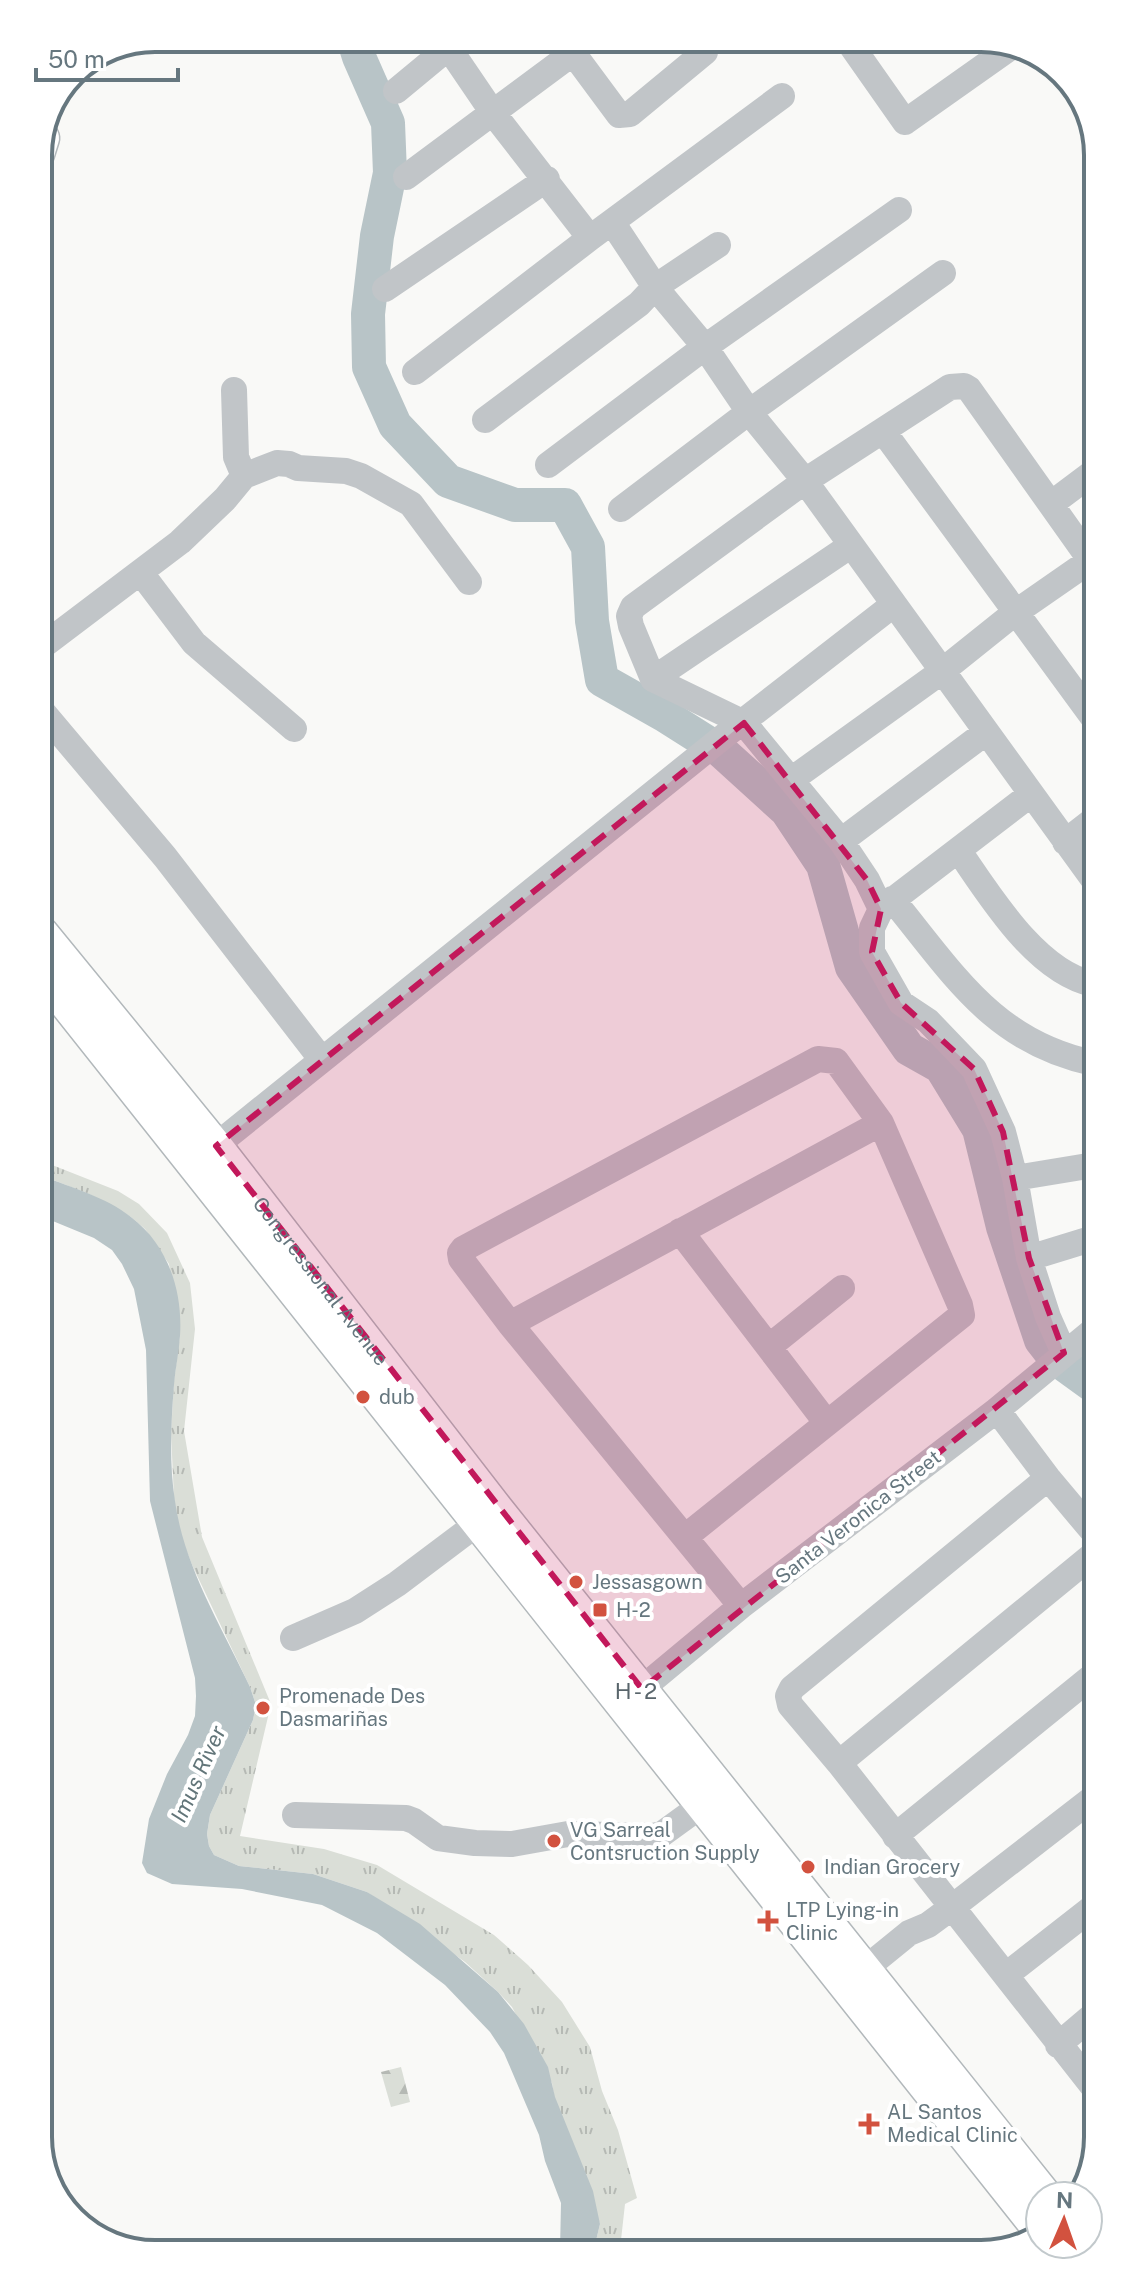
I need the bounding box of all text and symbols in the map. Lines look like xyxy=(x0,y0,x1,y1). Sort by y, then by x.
scale bar xyxy=(36,32,178,82)
text: 50 m xyxy=(48,45,105,73)
street label: Congressional Avenue xyxy=(248,1192,393,1370)
place label: dub xyxy=(379,1385,415,1409)
marker: dub xyxy=(354,1388,372,1406)
street label: Santa Veronica Street xyxy=(771,1445,945,1589)
place label: Jessasgown xyxy=(592,1570,703,1594)
marker: Jessasgown xyxy=(567,1573,585,1591)
place label: H-2 xyxy=(616,1598,651,1622)
marker: H-2 xyxy=(591,1601,609,1619)
district label: H-2 xyxy=(615,1678,659,1704)
place label: Promenade Des Dasmariñas xyxy=(279,1684,425,1731)
marker: Promenade Des Dasmariñas xyxy=(254,1699,272,1717)
water label: Imus River xyxy=(165,1721,231,1826)
place label: VG Sarreal Contsruction Supply xyxy=(570,1818,760,1865)
marker: VG Sarreal Contsruction Supply xyxy=(545,1832,563,1850)
place label: Indian Grocery xyxy=(824,1855,961,1879)
marker: Indian Grocery xyxy=(799,1858,817,1876)
place label: LTP Lying-in Clinic xyxy=(786,1898,899,1945)
marker: LTP Lying-in Clinic xyxy=(757,1910,779,1932)
place label: AL Santos Medical Clinic xyxy=(887,2100,1018,2147)
marker: AL Santos Medical Clinic xyxy=(858,2113,880,2135)
north arrow xyxy=(1024,2180,1104,2260)
text: N xyxy=(1056,2187,1074,2213)

